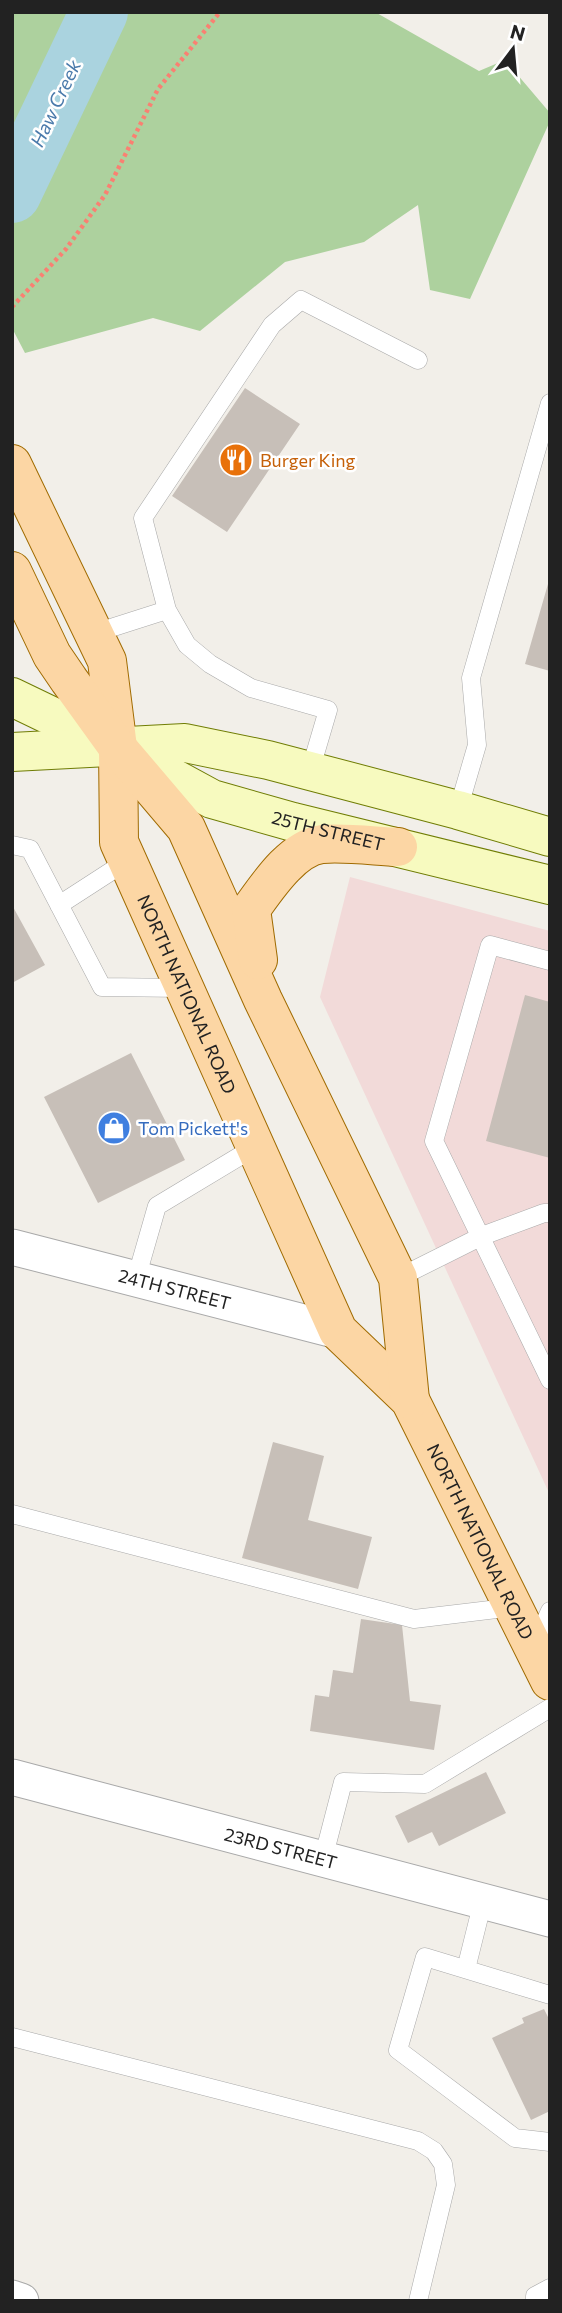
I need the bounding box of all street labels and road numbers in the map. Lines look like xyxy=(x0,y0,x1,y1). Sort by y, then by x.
street label: 25TH STREET xyxy=(269,806,387,855)
street label: NORTH NATIONAL ROAD xyxy=(133,891,241,1097)
street label: 24TH STREET xyxy=(116,1264,233,1314)
street label: NORTH NATIONAL ROAD xyxy=(423,1440,538,1643)
street label: 23RD STREET xyxy=(222,1823,340,1873)

